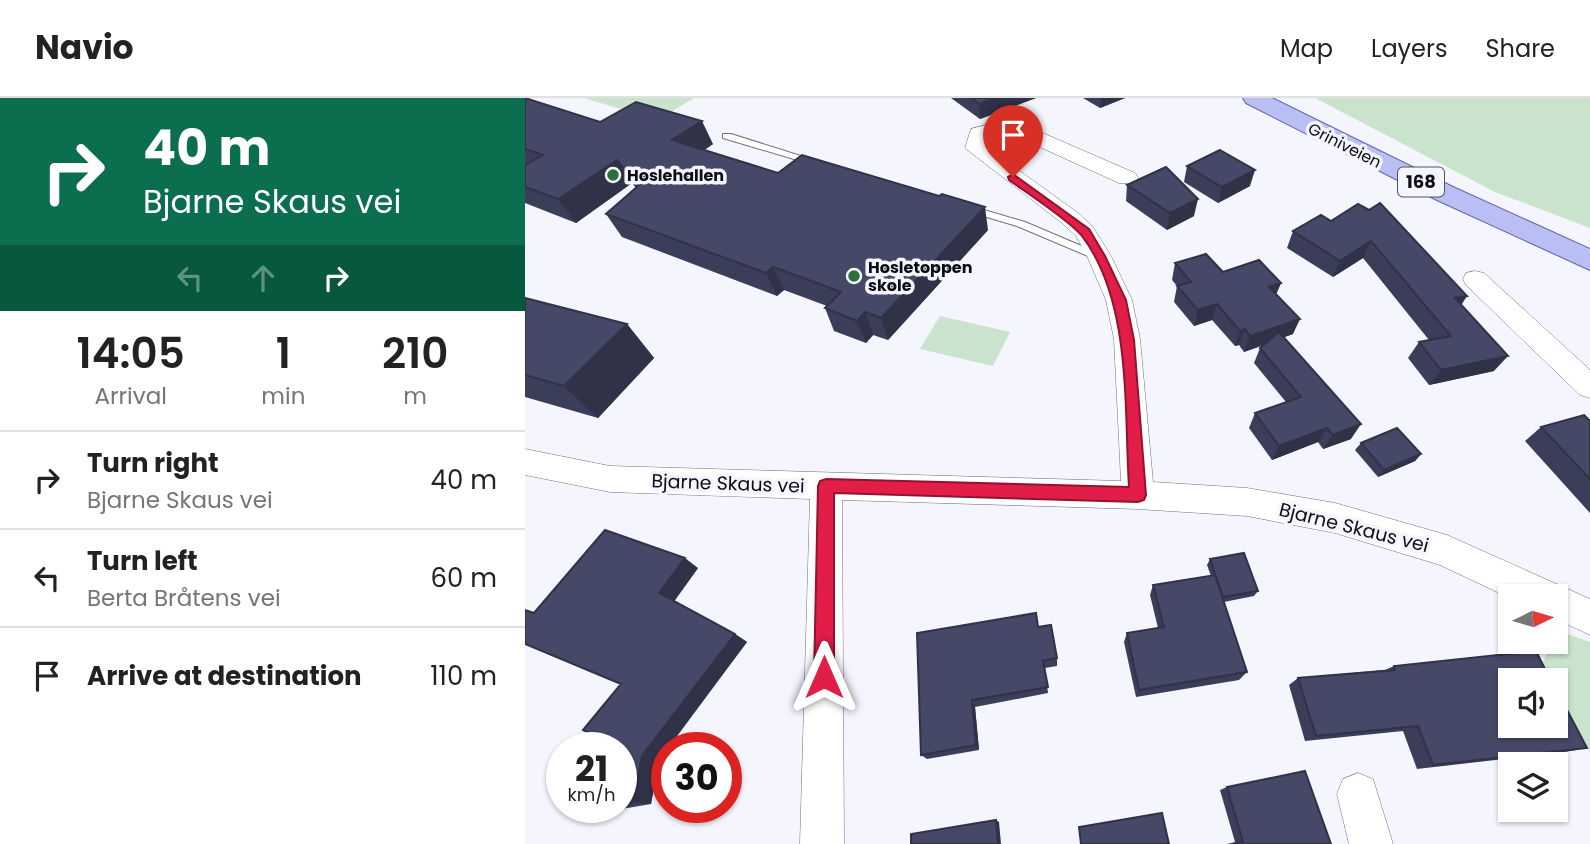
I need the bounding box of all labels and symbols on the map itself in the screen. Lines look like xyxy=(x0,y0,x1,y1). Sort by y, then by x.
pin xyxy=(983,105,1043,177)
street label: Griniveien xyxy=(1304,117,1385,174)
place label: Hoslehallen xyxy=(627,164,724,187)
marker: Hoslehallen xyxy=(605,167,621,183)
road number: 168 xyxy=(1398,168,1444,196)
place label: Hosletoppen skole xyxy=(868,256,972,297)
marker: Hosletoppen skole xyxy=(846,268,862,284)
street label: Bjarne Skaus vei xyxy=(651,467,805,500)
street label: Bjarne Skaus vei xyxy=(1276,496,1432,559)
north arrow xyxy=(1498,584,1568,654)
position arrow xyxy=(787,640,861,714)
speed limit sign: 30 xyxy=(651,732,742,823)

